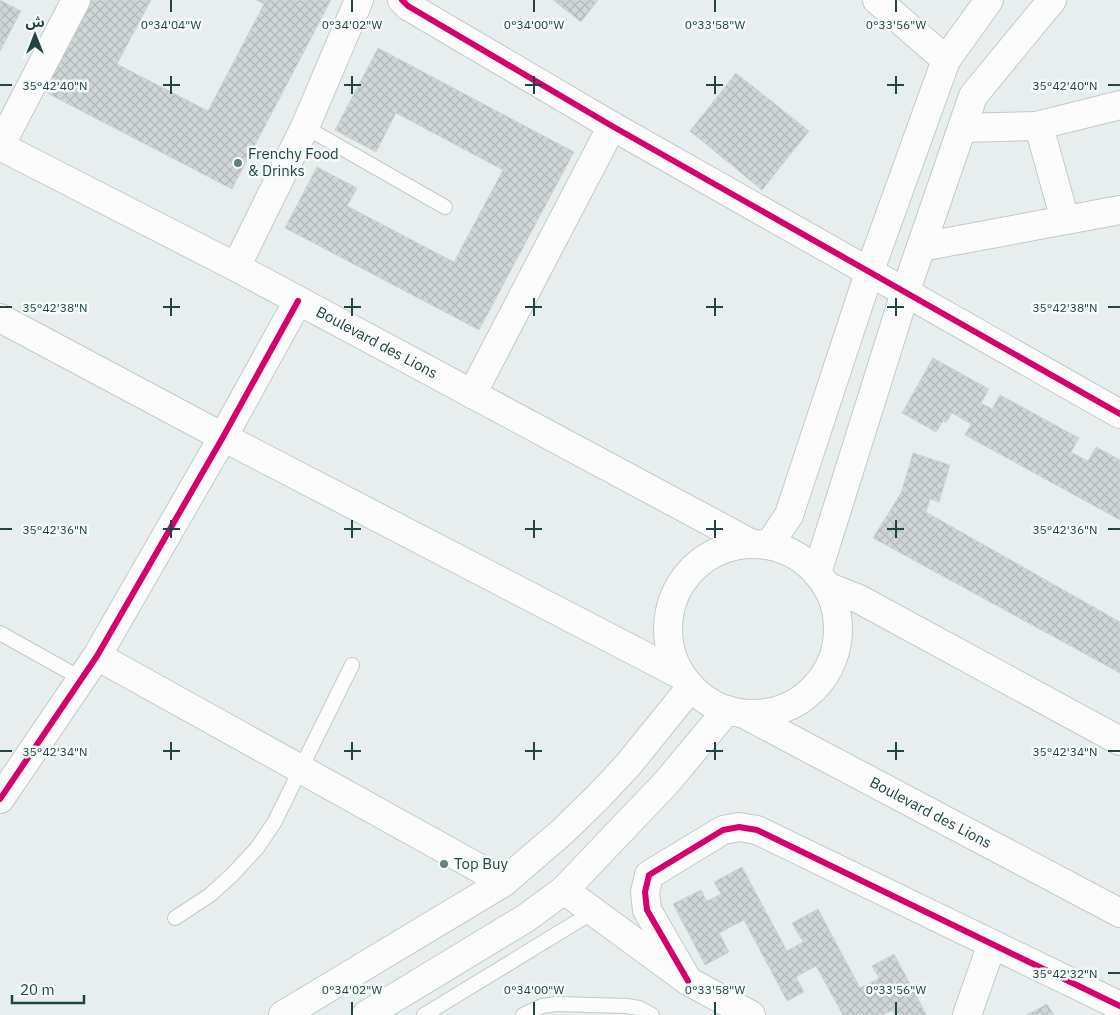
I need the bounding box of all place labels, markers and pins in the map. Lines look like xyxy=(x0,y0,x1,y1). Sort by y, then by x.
place label: Frenchy Food & Drinks xyxy=(248,144,339,180)
marker: Frenchy Food & Drinks xyxy=(232,157,244,169)
place label: Top Buy xyxy=(454,854,509,873)
marker: Top Buy xyxy=(438,858,450,870)

